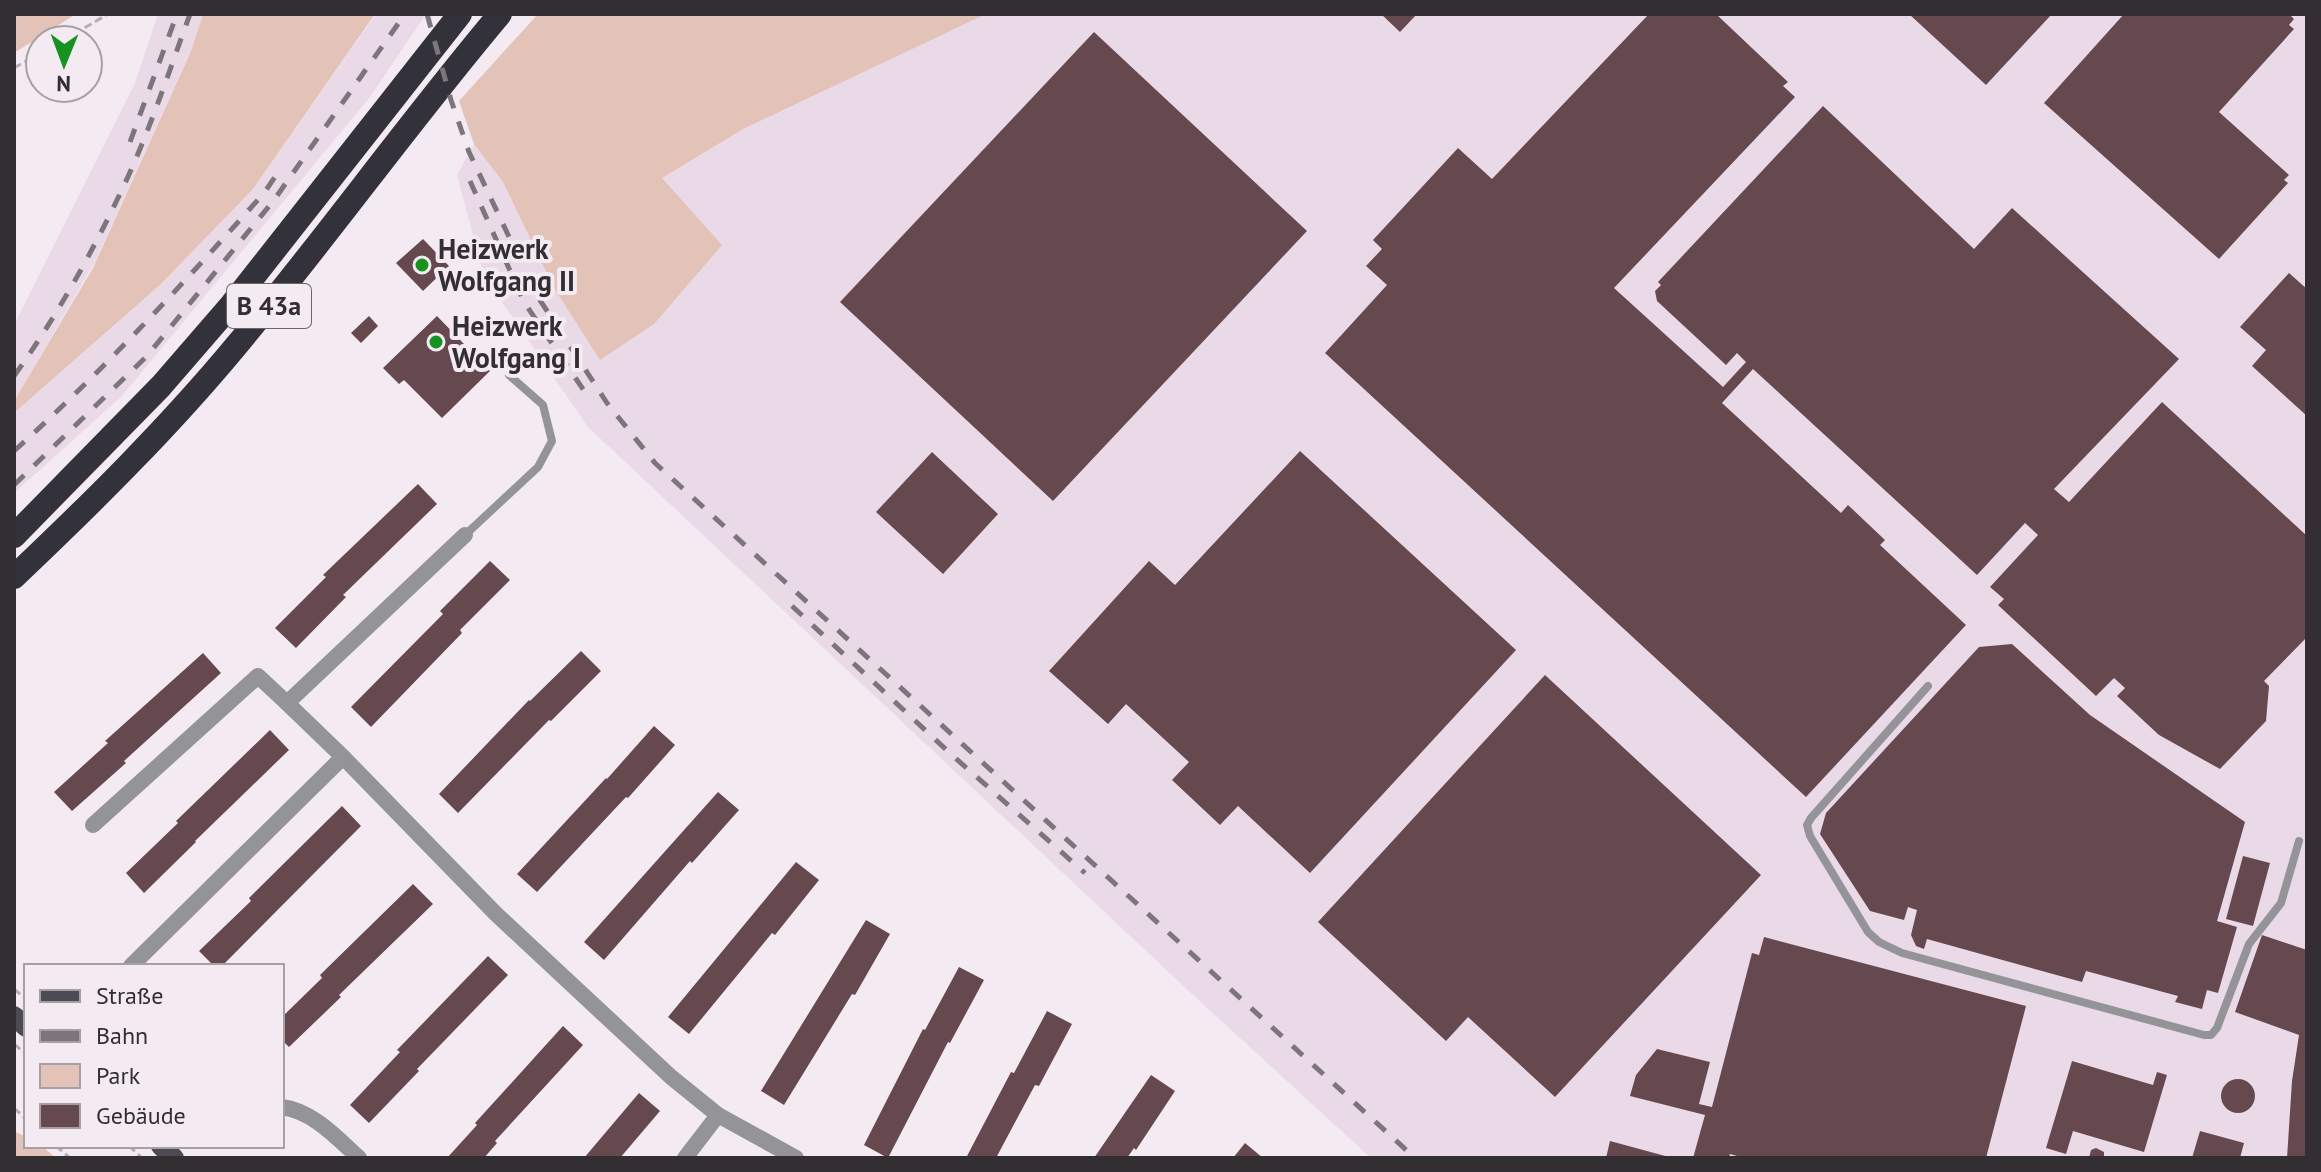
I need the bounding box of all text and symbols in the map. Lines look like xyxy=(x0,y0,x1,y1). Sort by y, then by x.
north arrow xyxy=(24,24,104,104)
text: N xyxy=(56,70,71,98)
place label: Heizwerk Wolfgang II xyxy=(438,230,575,299)
marker: Heizwerk Wolfgang II xyxy=(413,256,431,274)
road number: B 43a xyxy=(227,284,311,328)
place label: Heizwerk Wolfgang I xyxy=(452,307,581,376)
marker: Heizwerk Wolfgang I xyxy=(427,333,445,351)
legend xyxy=(24,964,284,1148)
text: Straße xyxy=(96,980,163,1011)
text: Bahn xyxy=(96,1020,148,1051)
text: Park xyxy=(96,1060,141,1091)
text: Gebäude xyxy=(96,1100,186,1131)

